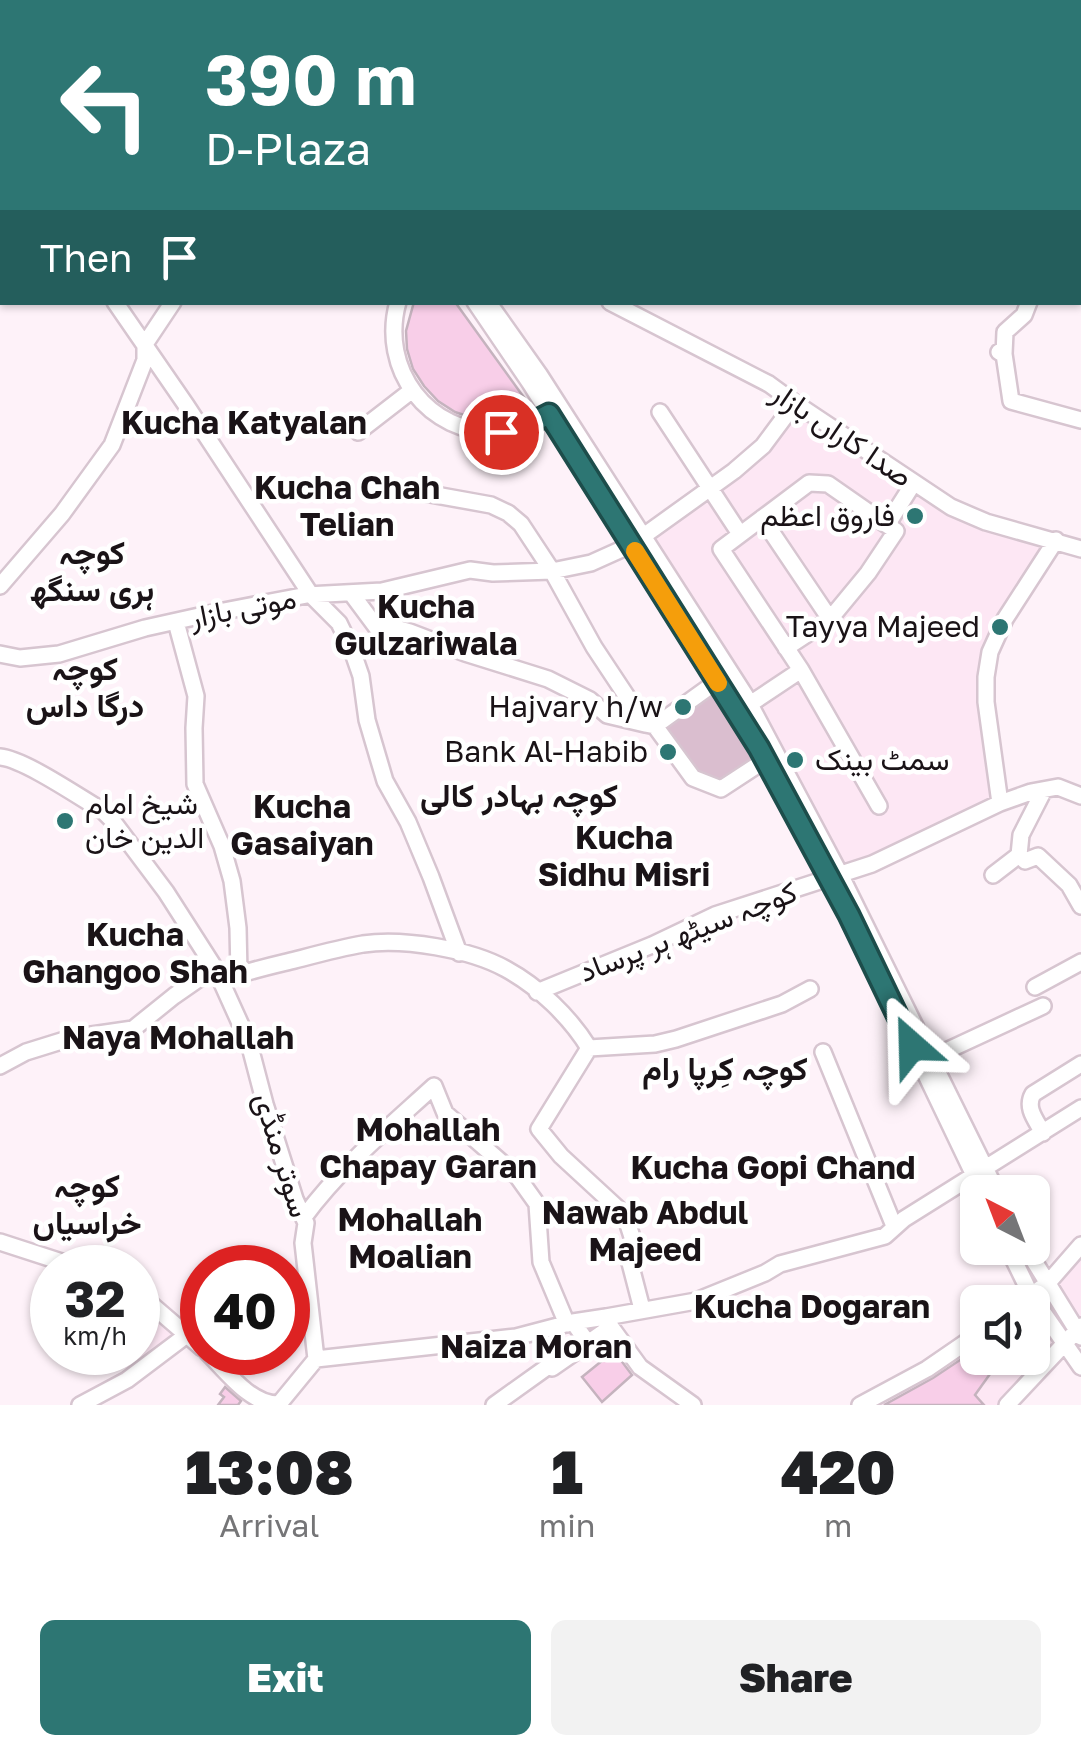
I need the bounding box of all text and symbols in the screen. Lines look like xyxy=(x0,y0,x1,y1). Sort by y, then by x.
text: 390 m xyxy=(205,36,416,120)
icon: left xyxy=(40,40,170,170)
text: D-Plaza xyxy=(205,121,371,175)
icon: arrive xyxy=(152,230,207,285)
text: Then xyxy=(40,235,132,280)
street label: صدا کاراں بازار xyxy=(764,373,920,495)
pin xyxy=(459,390,544,475)
district label: Kucha Katyalan xyxy=(121,403,367,441)
icon: arrive xyxy=(474,405,529,460)
district label: Kucha Chah Telian xyxy=(254,468,440,543)
place label: فاروق اعظم xyxy=(760,497,895,535)
marker: فاروق اعظم xyxy=(904,505,926,527)
district label: کوچہ ہری سنگھ xyxy=(30,533,154,611)
street label: موتی بازار xyxy=(186,579,299,636)
district label: Kucha Gulzariwala xyxy=(334,587,518,662)
place label: Tayya Majeed xyxy=(786,608,980,644)
marker: Tayya Majeed xyxy=(989,616,1011,638)
district label: کوچہ درگا داس xyxy=(26,649,144,726)
place label: Hajvary h/w xyxy=(488,688,663,724)
marker: Hajvary h/w xyxy=(672,696,694,718)
place label: Bank Al-Habib xyxy=(444,733,648,769)
marker: Bank Al-Habib xyxy=(657,741,679,763)
place label: سمٹ بینک xyxy=(815,741,949,777)
marker: سمٹ بینک xyxy=(784,749,806,771)
district label: کوچہ بہادر کالی xyxy=(420,776,618,818)
place label: شیخ امام الدین خان xyxy=(85,785,204,856)
district label: Kucha Gasaiyan xyxy=(230,787,374,862)
marker: شیخ امام الدین خان xyxy=(54,810,76,832)
district label: Kucha Sidhu Misri xyxy=(538,818,710,893)
street label: کوچہ سیٹھ ہر پرساد xyxy=(574,873,803,992)
district label: Kucha Ghangoo Shah xyxy=(22,915,248,990)
position arrow xyxy=(860,994,964,1098)
district label: Naya Mohallah xyxy=(62,1018,294,1056)
district label: کوچہ کِرپا رام xyxy=(642,1049,808,1091)
street label: سوتر منڈی xyxy=(246,1088,319,1222)
district label: Mohallah Chapay Garan xyxy=(319,1110,537,1185)
district label: Kucha Gopi Chand xyxy=(631,1148,915,1186)
district label: کوچہ خراسیاں xyxy=(33,1166,141,1243)
north arrow xyxy=(960,1175,1050,1265)
map controls xyxy=(960,1175,1050,1375)
district label: Nawab Abdul Majeed xyxy=(542,1193,748,1268)
district label: Mohallah Moalian xyxy=(338,1200,482,1275)
speed limit sign: 40 xyxy=(180,1245,310,1375)
text: 32 xyxy=(64,1268,125,1328)
button: sound xyxy=(960,1285,1050,1375)
district label: Kucha Dogaran xyxy=(694,1287,930,1325)
text: km/h xyxy=(63,1320,127,1351)
district label: Naiza Moran xyxy=(440,1327,632,1365)
text: 13:08 xyxy=(185,1435,354,1507)
text: 1 xyxy=(551,1435,583,1507)
text: 420 xyxy=(781,1435,896,1507)
text: Arrival xyxy=(219,1506,320,1544)
text: min xyxy=(539,1506,595,1544)
text: m xyxy=(824,1506,852,1544)
button: Exit xyxy=(40,1620,531,1735)
button: Share xyxy=(551,1620,1041,1735)

